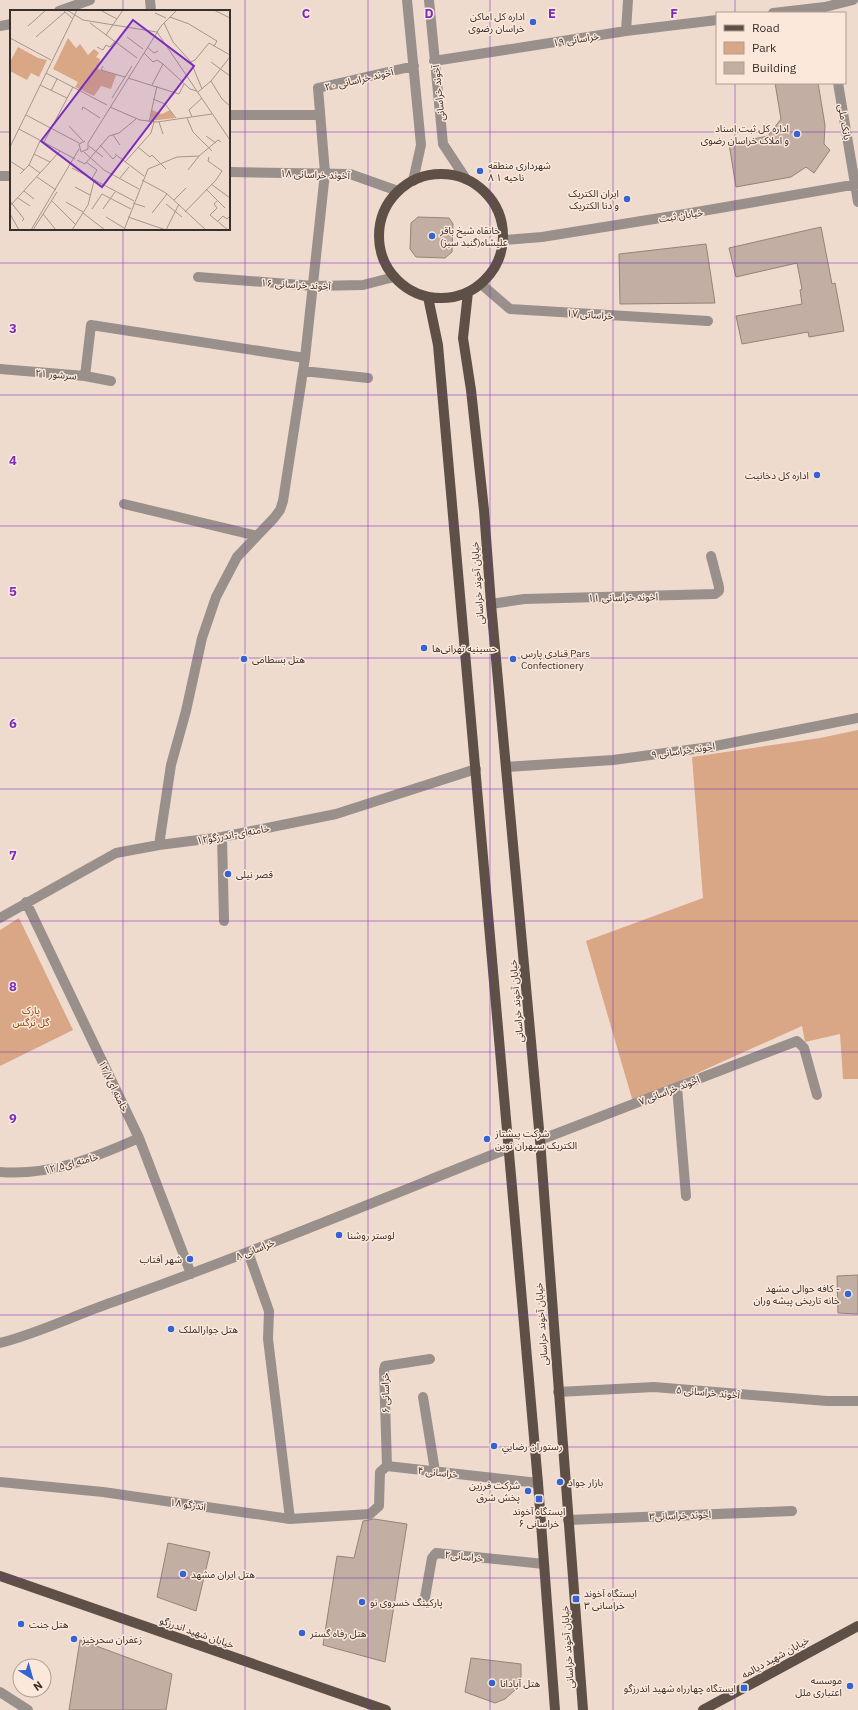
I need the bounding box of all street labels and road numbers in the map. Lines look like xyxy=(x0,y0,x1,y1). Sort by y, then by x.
street label: خراسانی ۱۹ xyxy=(552,29,600,50)
street label: آخوند خراسانی xyxy=(429,63,448,122)
street label: آخوند خراسانی ۲۰ xyxy=(324,65,396,94)
street label: بانک ملی xyxy=(835,103,854,141)
street label: آخوند خراسانی ۱۸ xyxy=(280,167,351,182)
street label: خیابان ثبت xyxy=(658,206,704,225)
street label: آخوند خراسانی ۱۶ xyxy=(261,276,332,293)
street label: خراساتی ۱۷ xyxy=(566,306,614,323)
street label: سرشور ۲۱ xyxy=(35,366,77,383)
street label: خیابان آخوند خراسانی xyxy=(468,541,487,625)
street label: اخوند خراسانی ۱۱ xyxy=(588,590,658,605)
street label: اخوند خراسانی ۹ xyxy=(650,740,716,761)
street label: خامنه‌ای-اندرزگو۱۲ xyxy=(196,822,271,847)
street label: خیابان آخوند خراسانی xyxy=(506,959,527,1043)
street label: خامنه ای۱۲/۷ xyxy=(96,1058,132,1114)
street label: اخوند خراسانی ۷ xyxy=(637,1073,701,1108)
street label: خامنه ای۱۲/۵ xyxy=(43,1150,100,1177)
street label: خراسانی ۸ xyxy=(234,1236,277,1263)
street label: خیابان آخوند خراسانی xyxy=(532,1282,551,1366)
street label: خراسانی ۶ xyxy=(379,1372,392,1414)
street label: آخوند خراسانی ۵ xyxy=(675,1383,742,1402)
street label: خراسانی ۴ xyxy=(417,1464,459,1481)
street label: اندزگو ۱۸ xyxy=(169,1496,207,1513)
street label: اخوند خراسانی۳ xyxy=(649,1508,711,1523)
street label: خراسانی۲ xyxy=(444,1548,484,1565)
street label: خیابان آخوند خراسانی xyxy=(558,1605,577,1689)
street label: خیابان شهید اندرزگو xyxy=(158,1614,236,1651)
street label: خیابان شهید دیالمه xyxy=(739,1633,812,1681)

